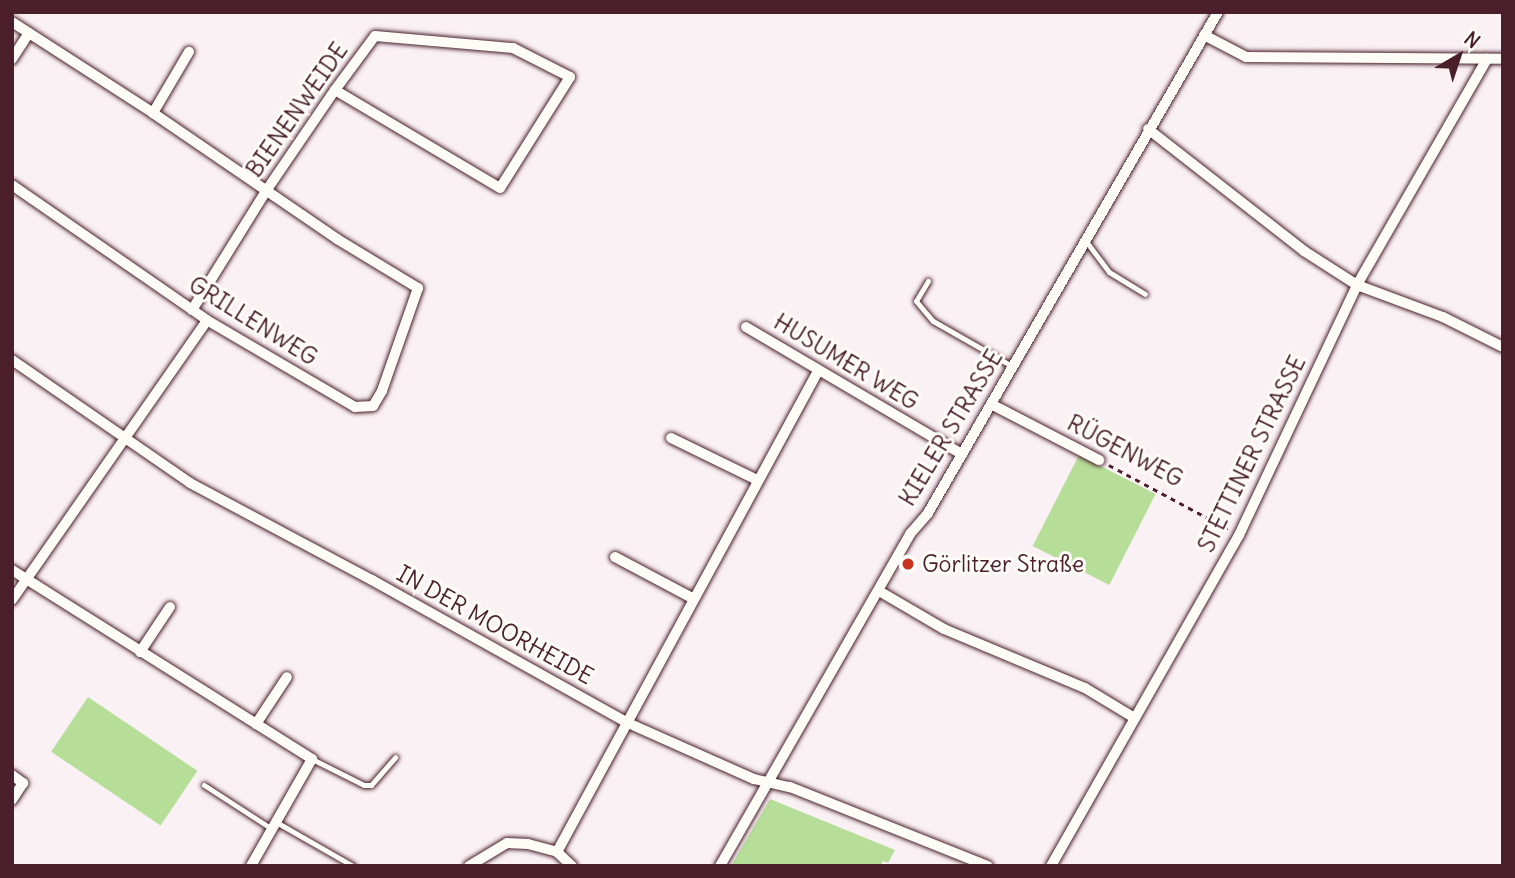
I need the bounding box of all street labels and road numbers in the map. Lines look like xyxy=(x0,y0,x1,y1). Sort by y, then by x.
street label: BIENENWEIDE xyxy=(240,37,354,183)
street label: GRILLENWEG xyxy=(184,271,322,371)
street label: HUSUMER WEG xyxy=(769,308,923,416)
street label: KIELER STRASSE xyxy=(894,345,1008,511)
street label: STETTINER STRASSE xyxy=(1192,351,1312,557)
street label: RÜGENWEG xyxy=(1062,409,1188,493)
street label: IN DER MOORHEIDE xyxy=(392,560,598,690)

